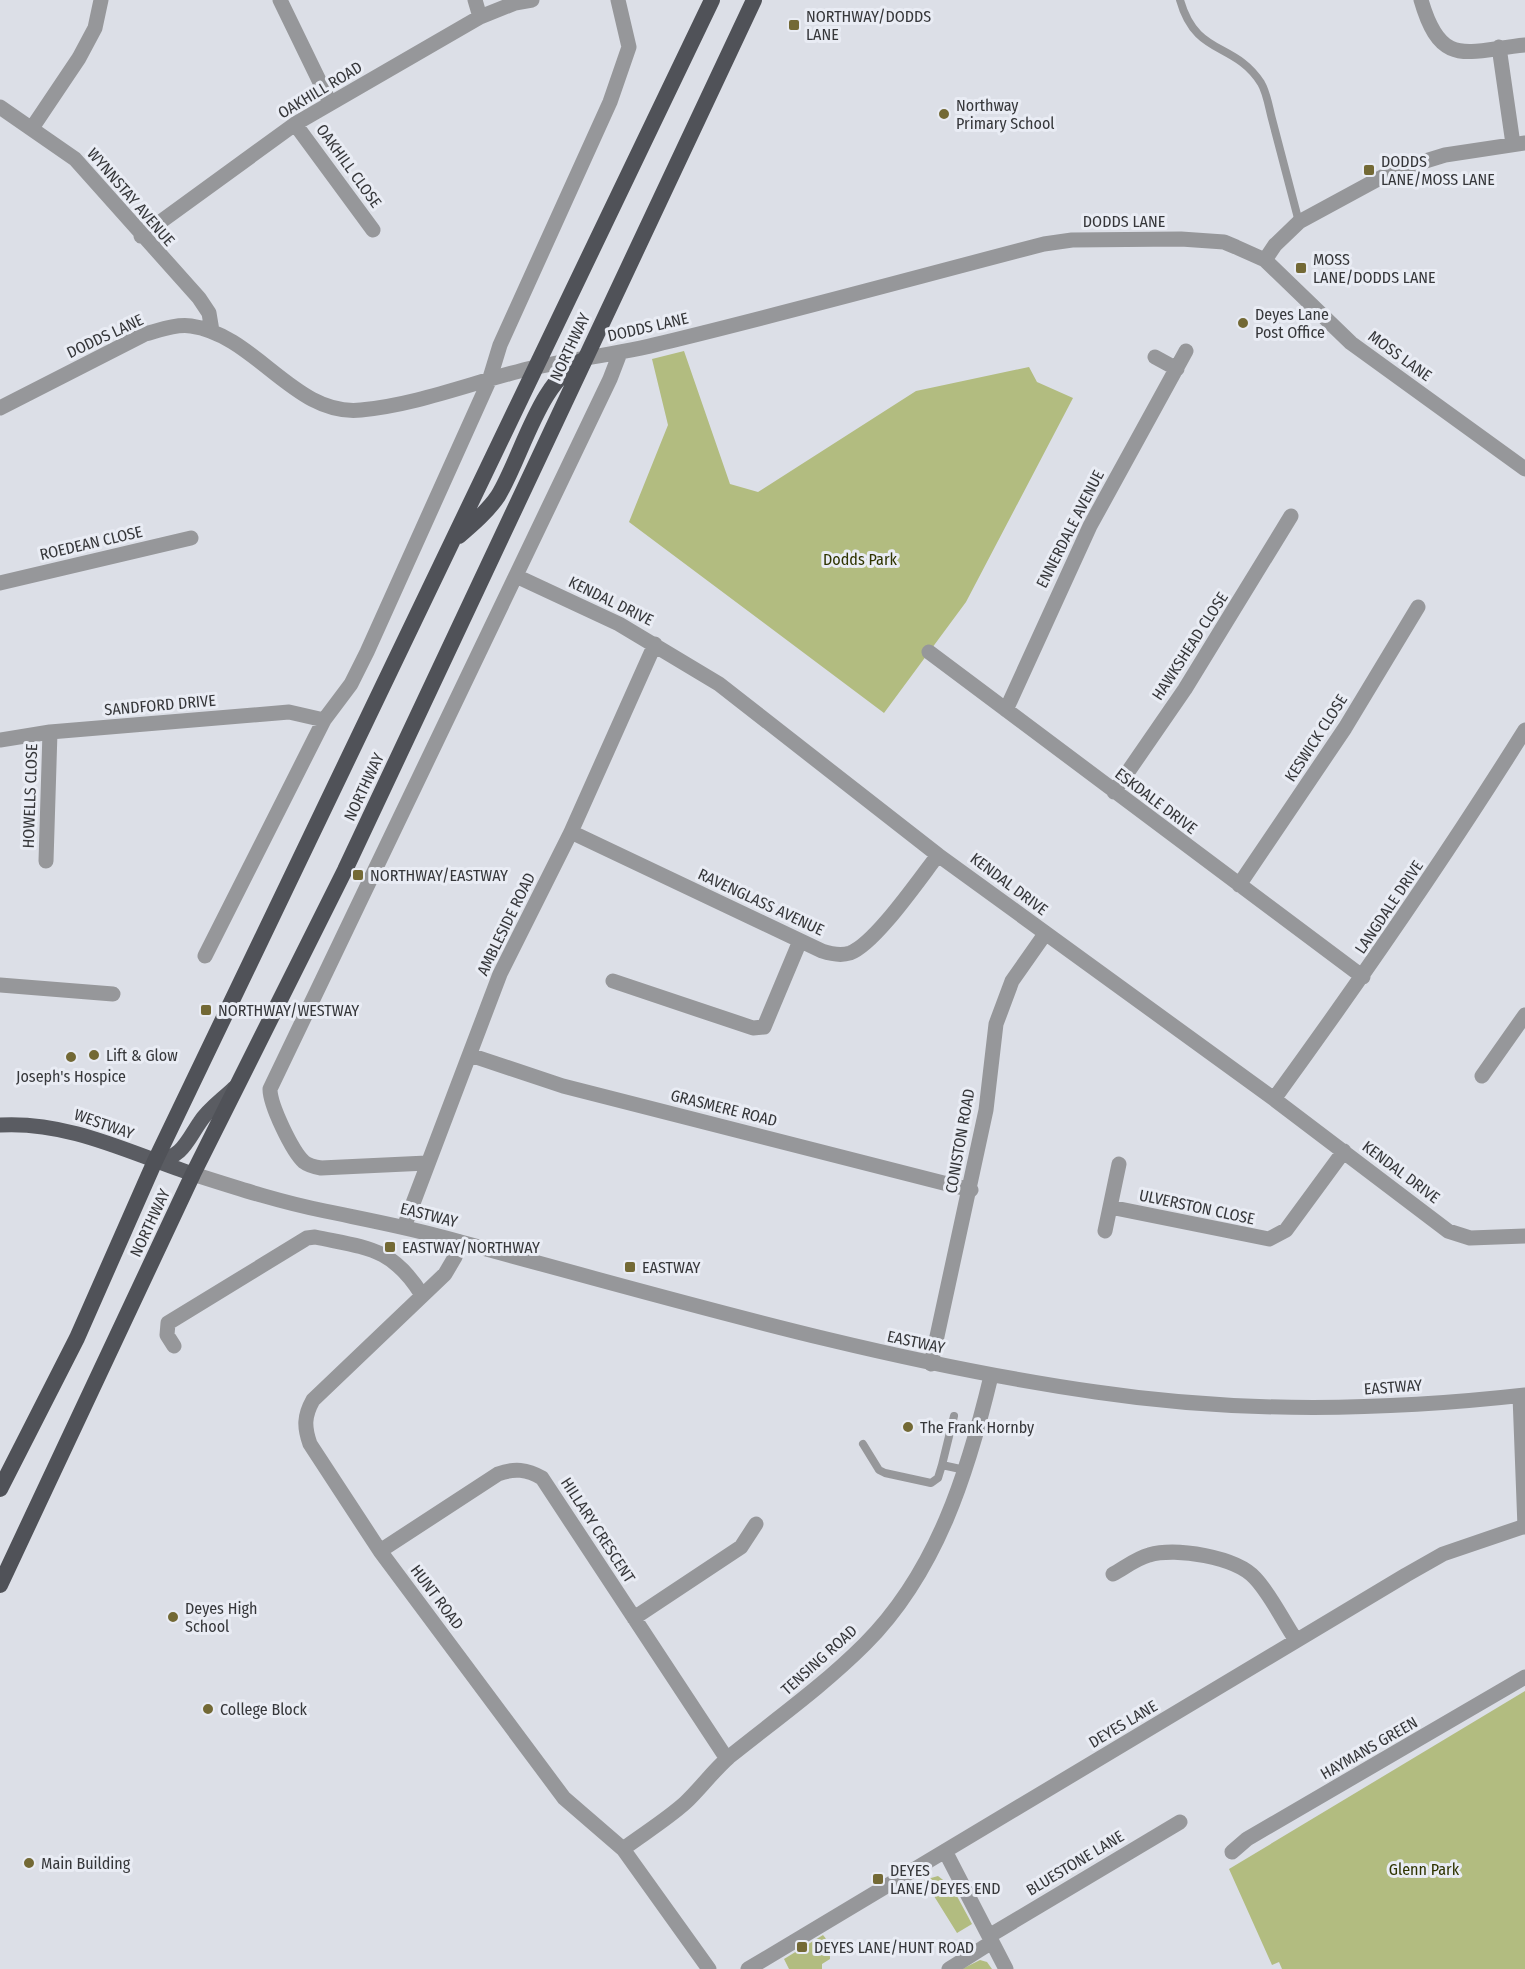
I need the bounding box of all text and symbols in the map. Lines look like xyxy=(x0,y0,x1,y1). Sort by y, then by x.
place label: NORTHWAY/DODDS LANE xyxy=(806,7,931,44)
marker: NORTHWAY/DODDS LANE xyxy=(787,18,801,32)
street label: OAKHILL ROAD xyxy=(274,57,366,123)
place label: Northway Primary School xyxy=(956,96,1055,133)
marker: Northway Primary School xyxy=(937,107,951,121)
street label: OAKHILL CLOSE xyxy=(312,121,386,211)
street label: WYNNSTAY AVENUE xyxy=(83,144,179,250)
place label: DODDS LANE/MOSS LANE xyxy=(1381,152,1495,189)
marker: DODDS LANE/MOSS LANE xyxy=(1362,163,1376,177)
street label: DODDS LANE xyxy=(1083,212,1165,231)
place label: MOSS LANE/DODDS LANE xyxy=(1313,250,1436,287)
marker: MOSS LANE/DODDS LANE xyxy=(1294,261,1308,275)
place label: Deyes Lane Post Office xyxy=(1255,305,1329,342)
street label: DODDS LANE xyxy=(606,308,690,346)
street label: DODDS LANE xyxy=(64,310,146,362)
street label: NORTHWAY xyxy=(546,310,594,384)
marker: Deyes Lane Post Office xyxy=(1236,316,1250,330)
street label: MOSS LANE xyxy=(1365,327,1435,385)
street label: ENNERDALE AVENUE xyxy=(1032,467,1108,591)
street label: ROEDEAN CLOSE xyxy=(38,522,144,564)
park label: Dodds Park xyxy=(823,550,897,569)
street label: KENDAL DRIVE xyxy=(566,572,656,630)
street label: HAWKSHEAD CLOSE xyxy=(1148,588,1232,704)
street label: SANDFORD DRIVE xyxy=(104,691,216,719)
street label: KESWICK CLOSE xyxy=(1281,691,1351,785)
street label: HOWELLS CLOSE xyxy=(19,743,41,849)
street label: NORTHWAY xyxy=(340,750,388,824)
street label: ESKDALE DRIVE xyxy=(1111,764,1201,838)
street label: KENDAL DRIVE xyxy=(967,849,1051,919)
street label: LANGDALE DRIVE xyxy=(1351,857,1427,957)
street label: RAVENGLASS AVENUE xyxy=(695,864,827,940)
place label: NORTHWAY/EASTWAY xyxy=(370,866,508,885)
marker: NORTHWAY/EASTWAY xyxy=(351,868,365,882)
street label: AMBLESIDE ROAD xyxy=(473,870,539,978)
place label: NORTHWAY/WESTWAY xyxy=(218,1001,359,1020)
marker: NORTHWAY/WESTWAY xyxy=(199,1003,213,1017)
place label: Lift & Glow xyxy=(106,1046,178,1065)
marker: Lift & Glow xyxy=(87,1048,101,1062)
marker: Joseph's Hospice xyxy=(64,1050,78,1064)
place label: Joseph's Hospice xyxy=(16,1067,126,1086)
street label: GRASMERE ROAD xyxy=(669,1086,779,1130)
street label: CONISTON ROAD xyxy=(941,1087,979,1195)
street label: WESTWAY xyxy=(72,1105,136,1143)
street label: KENDAL DRIVE xyxy=(1359,1137,1443,1207)
street label: ULVERSTON CLOSE xyxy=(1138,1185,1256,1229)
street label: NORTHWAY xyxy=(126,1186,174,1260)
street label: EASTWAY xyxy=(398,1199,460,1231)
place label: EASTWAY/NORTHWAY xyxy=(402,1238,540,1257)
marker: EASTWAY/NORTHWAY xyxy=(383,1240,397,1254)
place label: EASTWAY xyxy=(642,1258,701,1277)
marker: EASTWAY xyxy=(623,1260,637,1274)
street label: EASTWAY xyxy=(885,1327,947,1357)
street label: EASTWAY xyxy=(1363,1375,1423,1399)
place label: The Frank Hornby xyxy=(920,1418,1035,1437)
marker: The Frank Hornby xyxy=(901,1420,915,1434)
street label: HILLARY CRESCENT xyxy=(557,1474,639,1587)
street label: HUNT ROAD xyxy=(406,1561,468,1633)
place label: Deyes High School xyxy=(185,1599,257,1636)
marker: Deyes High School xyxy=(166,1610,180,1624)
street label: TENSING ROAD xyxy=(777,1621,861,1699)
street label: DEYES LANE xyxy=(1085,1696,1161,1752)
place label: College Block xyxy=(220,1700,308,1719)
marker: College Block xyxy=(201,1702,215,1716)
street label: HAYMANS GREEN xyxy=(1317,1713,1421,1783)
street label: BLUESTONE LANE xyxy=(1023,1826,1127,1900)
place label: Main Building xyxy=(41,1854,131,1873)
marker: Main Building xyxy=(22,1856,36,1870)
park label: Glenn Park xyxy=(1389,1860,1460,1879)
place label: DEYES LANE/DEYES END xyxy=(890,1861,1000,1898)
marker: DEYES LANE/DEYES END xyxy=(871,1872,885,1886)
place label: DEYES LANE/HUNT ROAD xyxy=(814,1938,974,1957)
marker: DEYES LANE/HUNT ROAD xyxy=(795,1940,809,1954)

